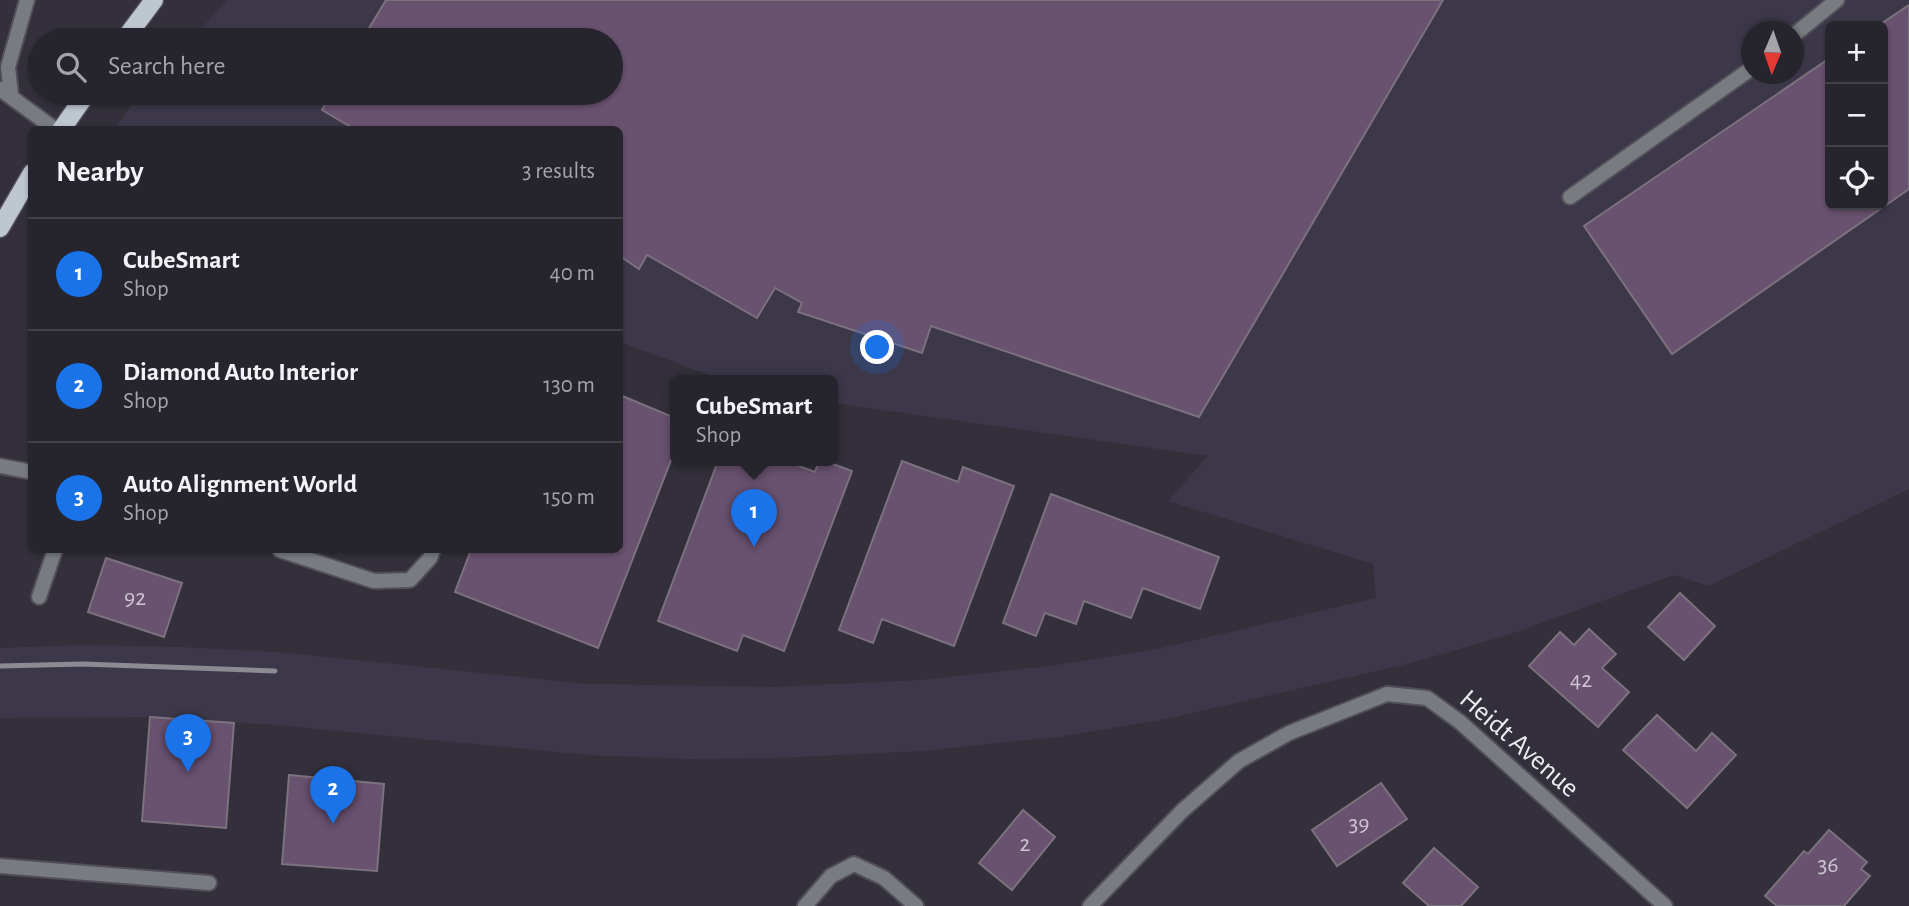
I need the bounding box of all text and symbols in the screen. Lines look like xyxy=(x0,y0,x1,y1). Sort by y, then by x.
north arrow xyxy=(1741,21,1804,84)
map controls xyxy=(1825,21,1888,210)
button: + xyxy=(1825,21,1888,84)
search box xyxy=(28,28,623,105)
icon: search xyxy=(52,48,90,86)
text: Search here xyxy=(108,53,226,79)
button: − xyxy=(1825,84,1888,147)
button: locate xyxy=(1825,147,1888,210)
text: Nearby xyxy=(56,157,144,187)
text: 3 results xyxy=(522,160,595,183)
text: CubeSmart xyxy=(123,247,240,273)
text: 1 xyxy=(75,262,83,285)
text: 40 m xyxy=(550,262,595,285)
text: Shop xyxy=(123,278,169,301)
your location xyxy=(860,330,894,364)
text: Diamond Auto Interior xyxy=(123,359,358,385)
text: 2 xyxy=(74,374,84,397)
text: 130 m xyxy=(543,374,595,397)
popup xyxy=(670,375,838,466)
text: Shop xyxy=(123,390,169,413)
text: CubeSmart xyxy=(696,393,812,419)
text: Shop xyxy=(696,424,741,447)
text: Auto Alignment World xyxy=(123,471,357,497)
text: 3 xyxy=(74,486,84,509)
text: 150 m xyxy=(543,486,595,509)
pin: 1 xyxy=(731,489,777,547)
text: Shop xyxy=(123,502,169,525)
house number: 92 xyxy=(124,586,146,610)
house number: 42 xyxy=(1570,668,1592,692)
street label: Heidt Avenue xyxy=(1454,685,1584,803)
pin: 3 xyxy=(165,714,211,772)
pin: 2 xyxy=(310,766,356,824)
house number: 39 xyxy=(1348,812,1370,836)
house number: 2 xyxy=(1020,832,1031,856)
house number: 36 xyxy=(1817,853,1839,877)

